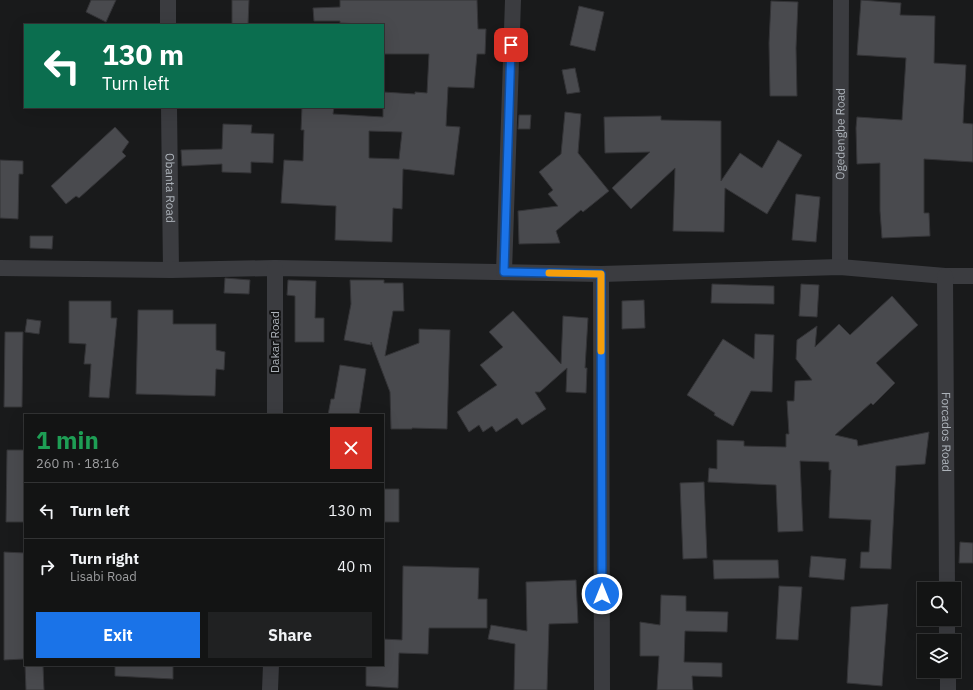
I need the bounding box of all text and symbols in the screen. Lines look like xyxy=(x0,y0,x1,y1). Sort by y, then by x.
pin xyxy=(494,28,528,62)
icon: arrive xyxy=(500,34,522,56)
text: 130 m xyxy=(102,36,184,73)
icon: left xyxy=(36,40,88,92)
text: Turn left xyxy=(102,72,170,95)
street label: Ogedengbe Road xyxy=(832,88,848,180)
street label: Obanta Road xyxy=(163,153,178,223)
street label: Dakar Road xyxy=(267,311,282,373)
street label: Forcados Road xyxy=(939,392,954,472)
text: 1 min xyxy=(36,424,99,456)
button: close xyxy=(330,427,372,469)
text: 260 m · 18:16 xyxy=(36,455,119,472)
icon: left xyxy=(36,500,58,522)
text: Turn left xyxy=(70,501,130,520)
text: 130 m xyxy=(328,501,372,520)
text: Turn right xyxy=(70,549,139,568)
icon: right xyxy=(36,556,58,578)
text: 40 m xyxy=(337,557,372,576)
text: Lisabi Road xyxy=(70,568,137,585)
position arrow xyxy=(581,573,623,615)
map controls xyxy=(917,582,961,678)
button: search xyxy=(917,582,961,626)
button: Exit xyxy=(36,612,200,658)
button: Share xyxy=(208,612,372,658)
button: layers xyxy=(917,634,961,678)

